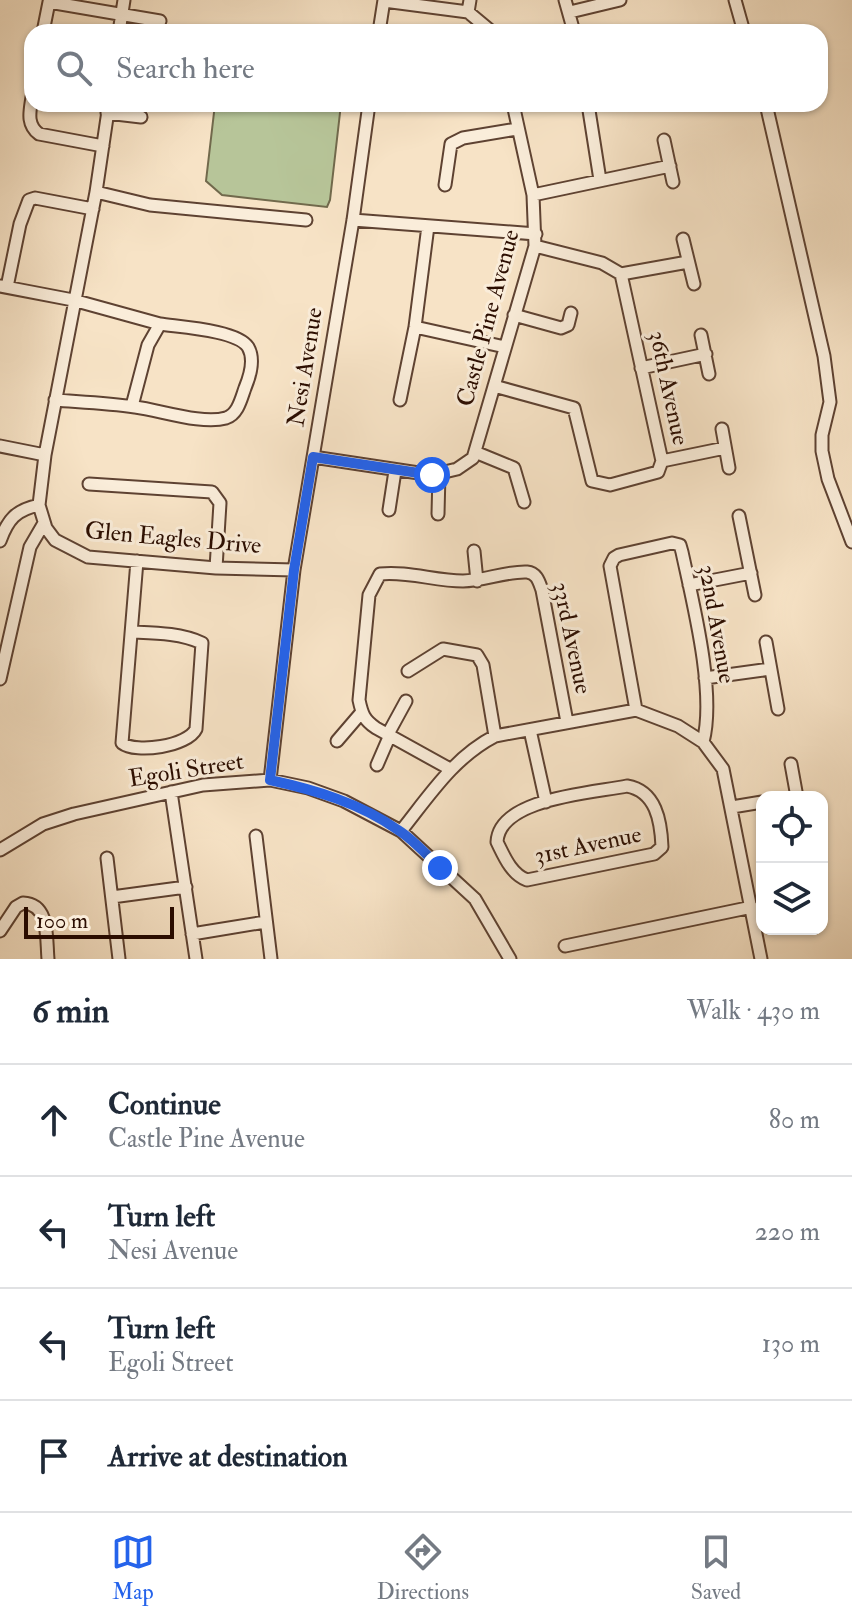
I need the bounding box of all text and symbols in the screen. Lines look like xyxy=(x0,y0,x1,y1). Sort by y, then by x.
search box xyxy=(24,24,828,112)
icon: search xyxy=(52,46,96,90)
text: Search here xyxy=(116,50,255,87)
street label: Castle Pine Avenue xyxy=(450,226,526,410)
street label: Nesi Avenue xyxy=(280,305,330,429)
street label: 36th Avenue xyxy=(642,328,696,448)
route start xyxy=(414,457,450,493)
street label: Glen Eagles Drive xyxy=(84,515,262,561)
street label: 32nd Avenue xyxy=(691,562,743,686)
street label: 33rd Avenue xyxy=(545,579,599,697)
street label: Egoli Street xyxy=(126,746,246,794)
map controls xyxy=(756,791,828,935)
button: locate xyxy=(756,791,828,863)
street label: 31st Avenue xyxy=(532,819,644,871)
route end xyxy=(422,850,458,886)
button: layers xyxy=(756,863,828,935)
scale bar xyxy=(24,903,174,939)
text: 100 m xyxy=(36,907,88,935)
text: 6 min xyxy=(32,990,109,1033)
text: Walk · 430 m xyxy=(687,995,820,1027)
text: Continue xyxy=(108,1086,221,1123)
icon: ahead xyxy=(32,1098,76,1142)
text: 80 m xyxy=(769,1104,820,1136)
text: Castle Pine Avenue xyxy=(108,1123,305,1155)
text: Turn left xyxy=(108,1198,215,1235)
icon: left xyxy=(32,1210,76,1254)
text: 220 m xyxy=(755,1216,820,1248)
text: Nesi Avenue xyxy=(108,1235,238,1267)
text: Turn left xyxy=(108,1310,215,1347)
icon: left xyxy=(32,1322,76,1366)
text: 130 m xyxy=(762,1328,820,1360)
text: Egoli Street xyxy=(108,1347,234,1379)
icon: arrive xyxy=(32,1434,76,1478)
text: Arrive at destination xyxy=(108,1438,348,1475)
tab: Map xyxy=(111,1530,155,1606)
tab: Directions xyxy=(377,1530,469,1606)
tab: Saved xyxy=(691,1530,741,1606)

